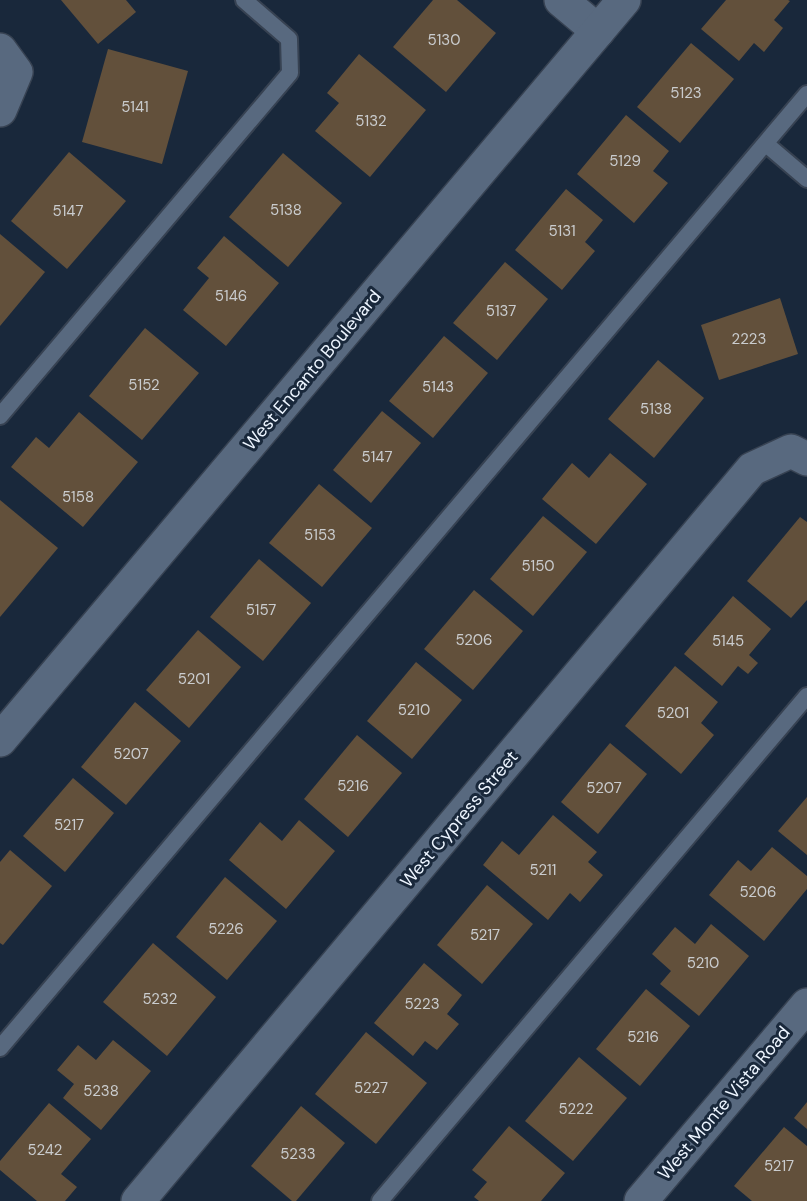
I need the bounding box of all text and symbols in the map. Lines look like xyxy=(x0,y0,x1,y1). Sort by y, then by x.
house number: 5130 xyxy=(428,30,460,50)
house number: 5123 xyxy=(670,83,702,103)
house number: 5141 xyxy=(121,97,149,117)
house number: 5132 xyxy=(355,111,387,131)
house number: 5129 xyxy=(609,151,641,171)
house number: 5138 xyxy=(270,200,302,220)
house number: 5147 xyxy=(53,201,83,221)
house number: 5131 xyxy=(548,221,576,241)
street label: West Encanto Boulevard xyxy=(238,285,386,455)
house number: 5146 xyxy=(215,286,247,306)
house number: 5137 xyxy=(486,301,516,321)
house number: 2223 xyxy=(732,329,766,349)
house number: 5152 xyxy=(128,375,160,395)
house number: 5143 xyxy=(422,377,454,397)
house number: 5138 xyxy=(640,399,672,419)
house number: 5147 xyxy=(362,447,392,467)
house number: 5158 xyxy=(62,487,94,507)
house number: 5153 xyxy=(304,525,336,545)
house number: 5150 xyxy=(521,556,555,576)
house number: 5157 xyxy=(246,600,276,620)
house number: 5206 xyxy=(455,630,493,650)
house number: 5145 xyxy=(712,631,744,651)
house number: 5201 xyxy=(178,669,210,689)
house number: 5210 xyxy=(398,700,430,720)
house number: 5201 xyxy=(657,703,689,723)
house number: 5207 xyxy=(113,744,149,764)
street label: West Cypress Street xyxy=(395,745,523,893)
house number: 5216 xyxy=(337,776,369,796)
house number: 5207 xyxy=(586,778,622,798)
house number: 5217 xyxy=(54,815,84,835)
house number: 5211 xyxy=(530,860,556,880)
house number: 5206 xyxy=(739,882,777,902)
house number: 5226 xyxy=(208,919,244,939)
house number: 5217 xyxy=(470,925,500,945)
house number: 5210 xyxy=(687,953,719,973)
house number: 5232 xyxy=(142,989,178,1009)
house number: 5223 xyxy=(404,994,440,1014)
street label: West Monte Vista Road xyxy=(653,1021,795,1185)
house number: 5216 xyxy=(627,1027,659,1047)
house number: 5227 xyxy=(354,1078,388,1098)
house number: 5238 xyxy=(83,1081,119,1101)
house number: 5222 xyxy=(559,1099,593,1119)
house number: 5242 xyxy=(27,1140,63,1160)
house number: 5233 xyxy=(280,1144,316,1164)
house number: 5217 xyxy=(764,1156,794,1176)

